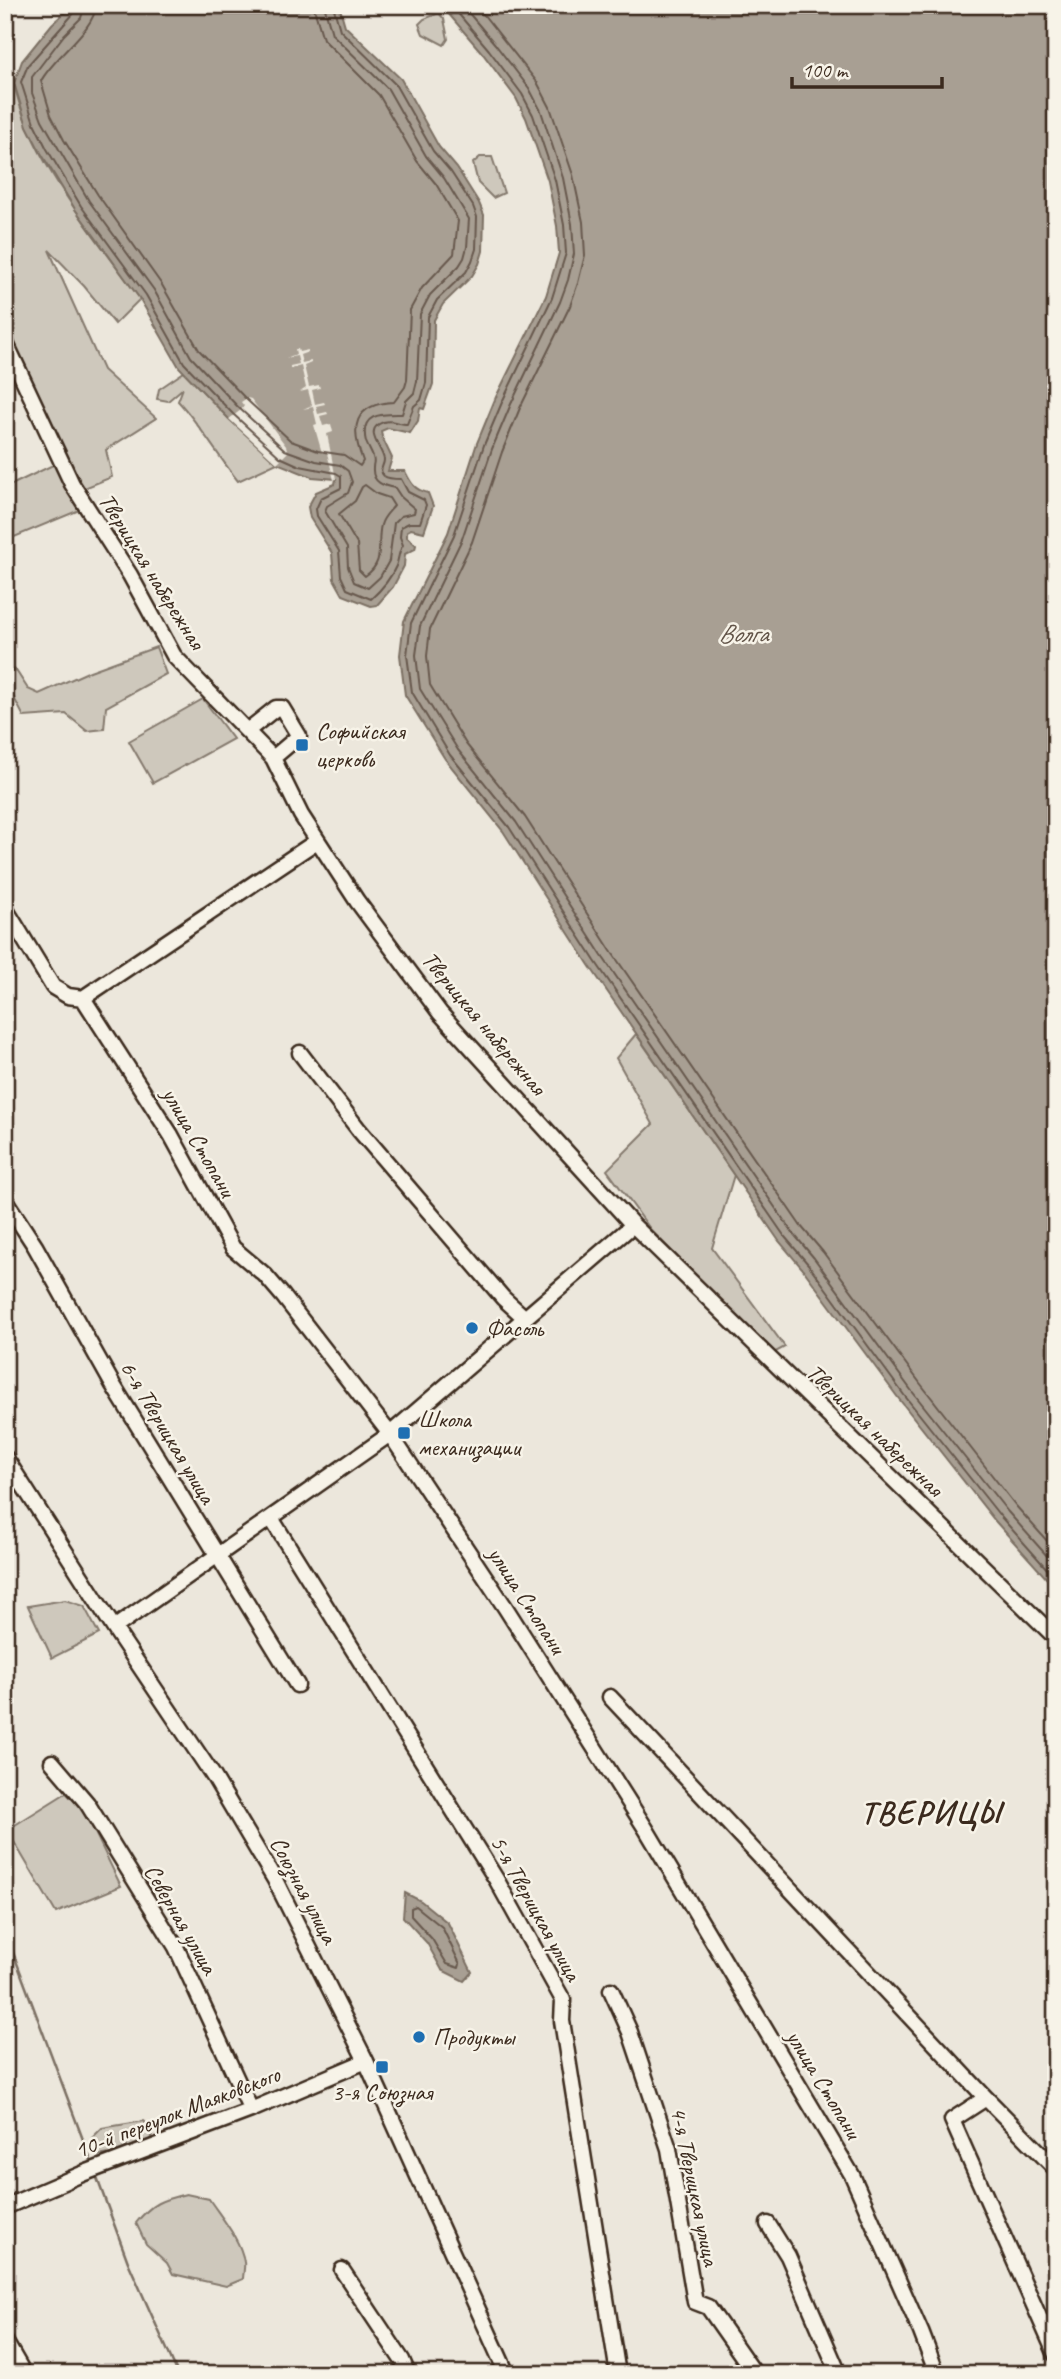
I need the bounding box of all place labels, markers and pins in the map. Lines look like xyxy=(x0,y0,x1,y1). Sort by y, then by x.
place label: Софийская церковь xyxy=(316,716,406,774)
marker: Софийская церковь xyxy=(294,737,310,753)
place label: Фасоль xyxy=(486,1313,545,1343)
marker: Фасоль xyxy=(464,1320,480,1336)
place label: Школа механизации xyxy=(418,1404,523,1463)
marker: Школа механизации xyxy=(396,1425,412,1441)
place label: Продукты xyxy=(433,2022,517,2052)
marker: Продукты xyxy=(411,2029,427,2045)
marker: 3-я Союзная xyxy=(374,2059,390,2075)
place label: 3-я Союзная xyxy=(332,2077,434,2108)

